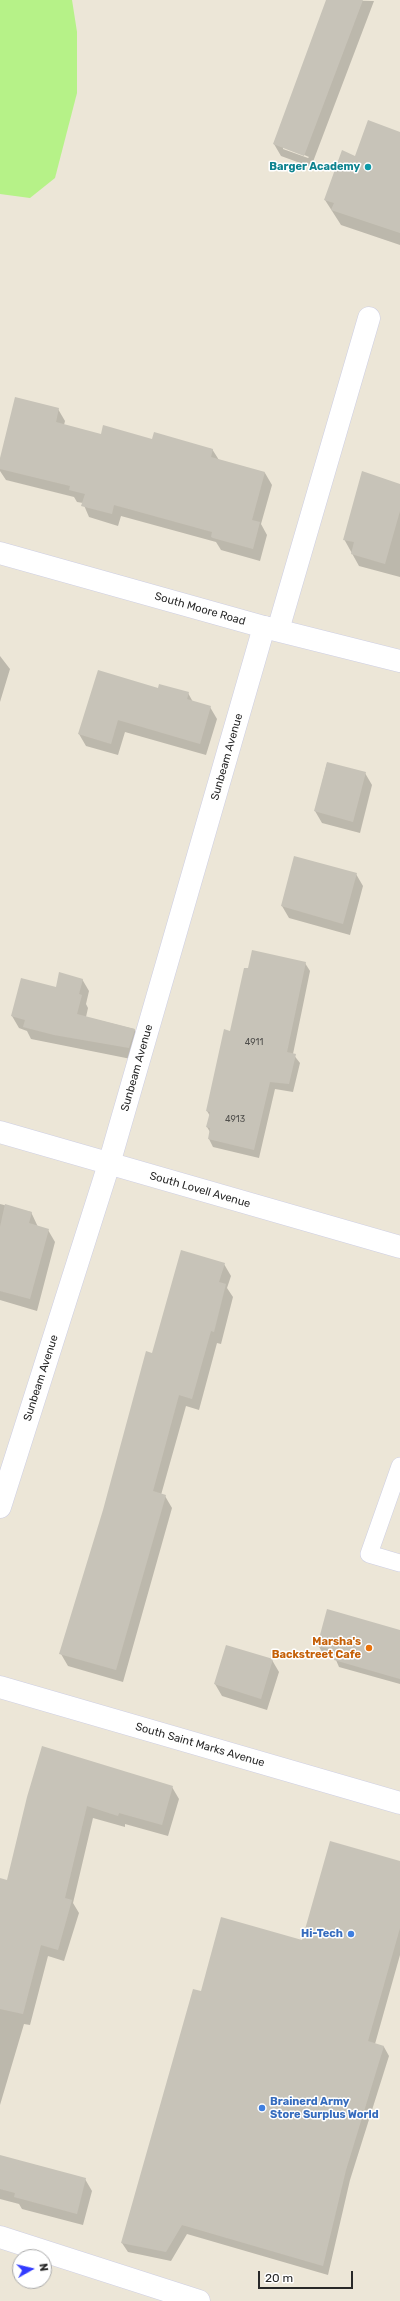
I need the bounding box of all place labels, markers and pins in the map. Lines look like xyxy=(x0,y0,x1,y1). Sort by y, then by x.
place label: Barger Academy xyxy=(269,160,360,174)
marker: Barger Academy xyxy=(363,162,373,172)
place label: Marsha's Backstreet Cafe xyxy=(272,1635,361,1661)
marker: Marsha's Backstreet Cafe xyxy=(364,1643,374,1653)
place label: Hi-Tech xyxy=(301,1927,343,1941)
marker: Hi-Tech xyxy=(346,1929,356,1939)
place label: Brainerd Army Store Surplus World xyxy=(270,2095,379,2121)
marker: Brainerd Army Store Surplus World xyxy=(257,2103,267,2113)

